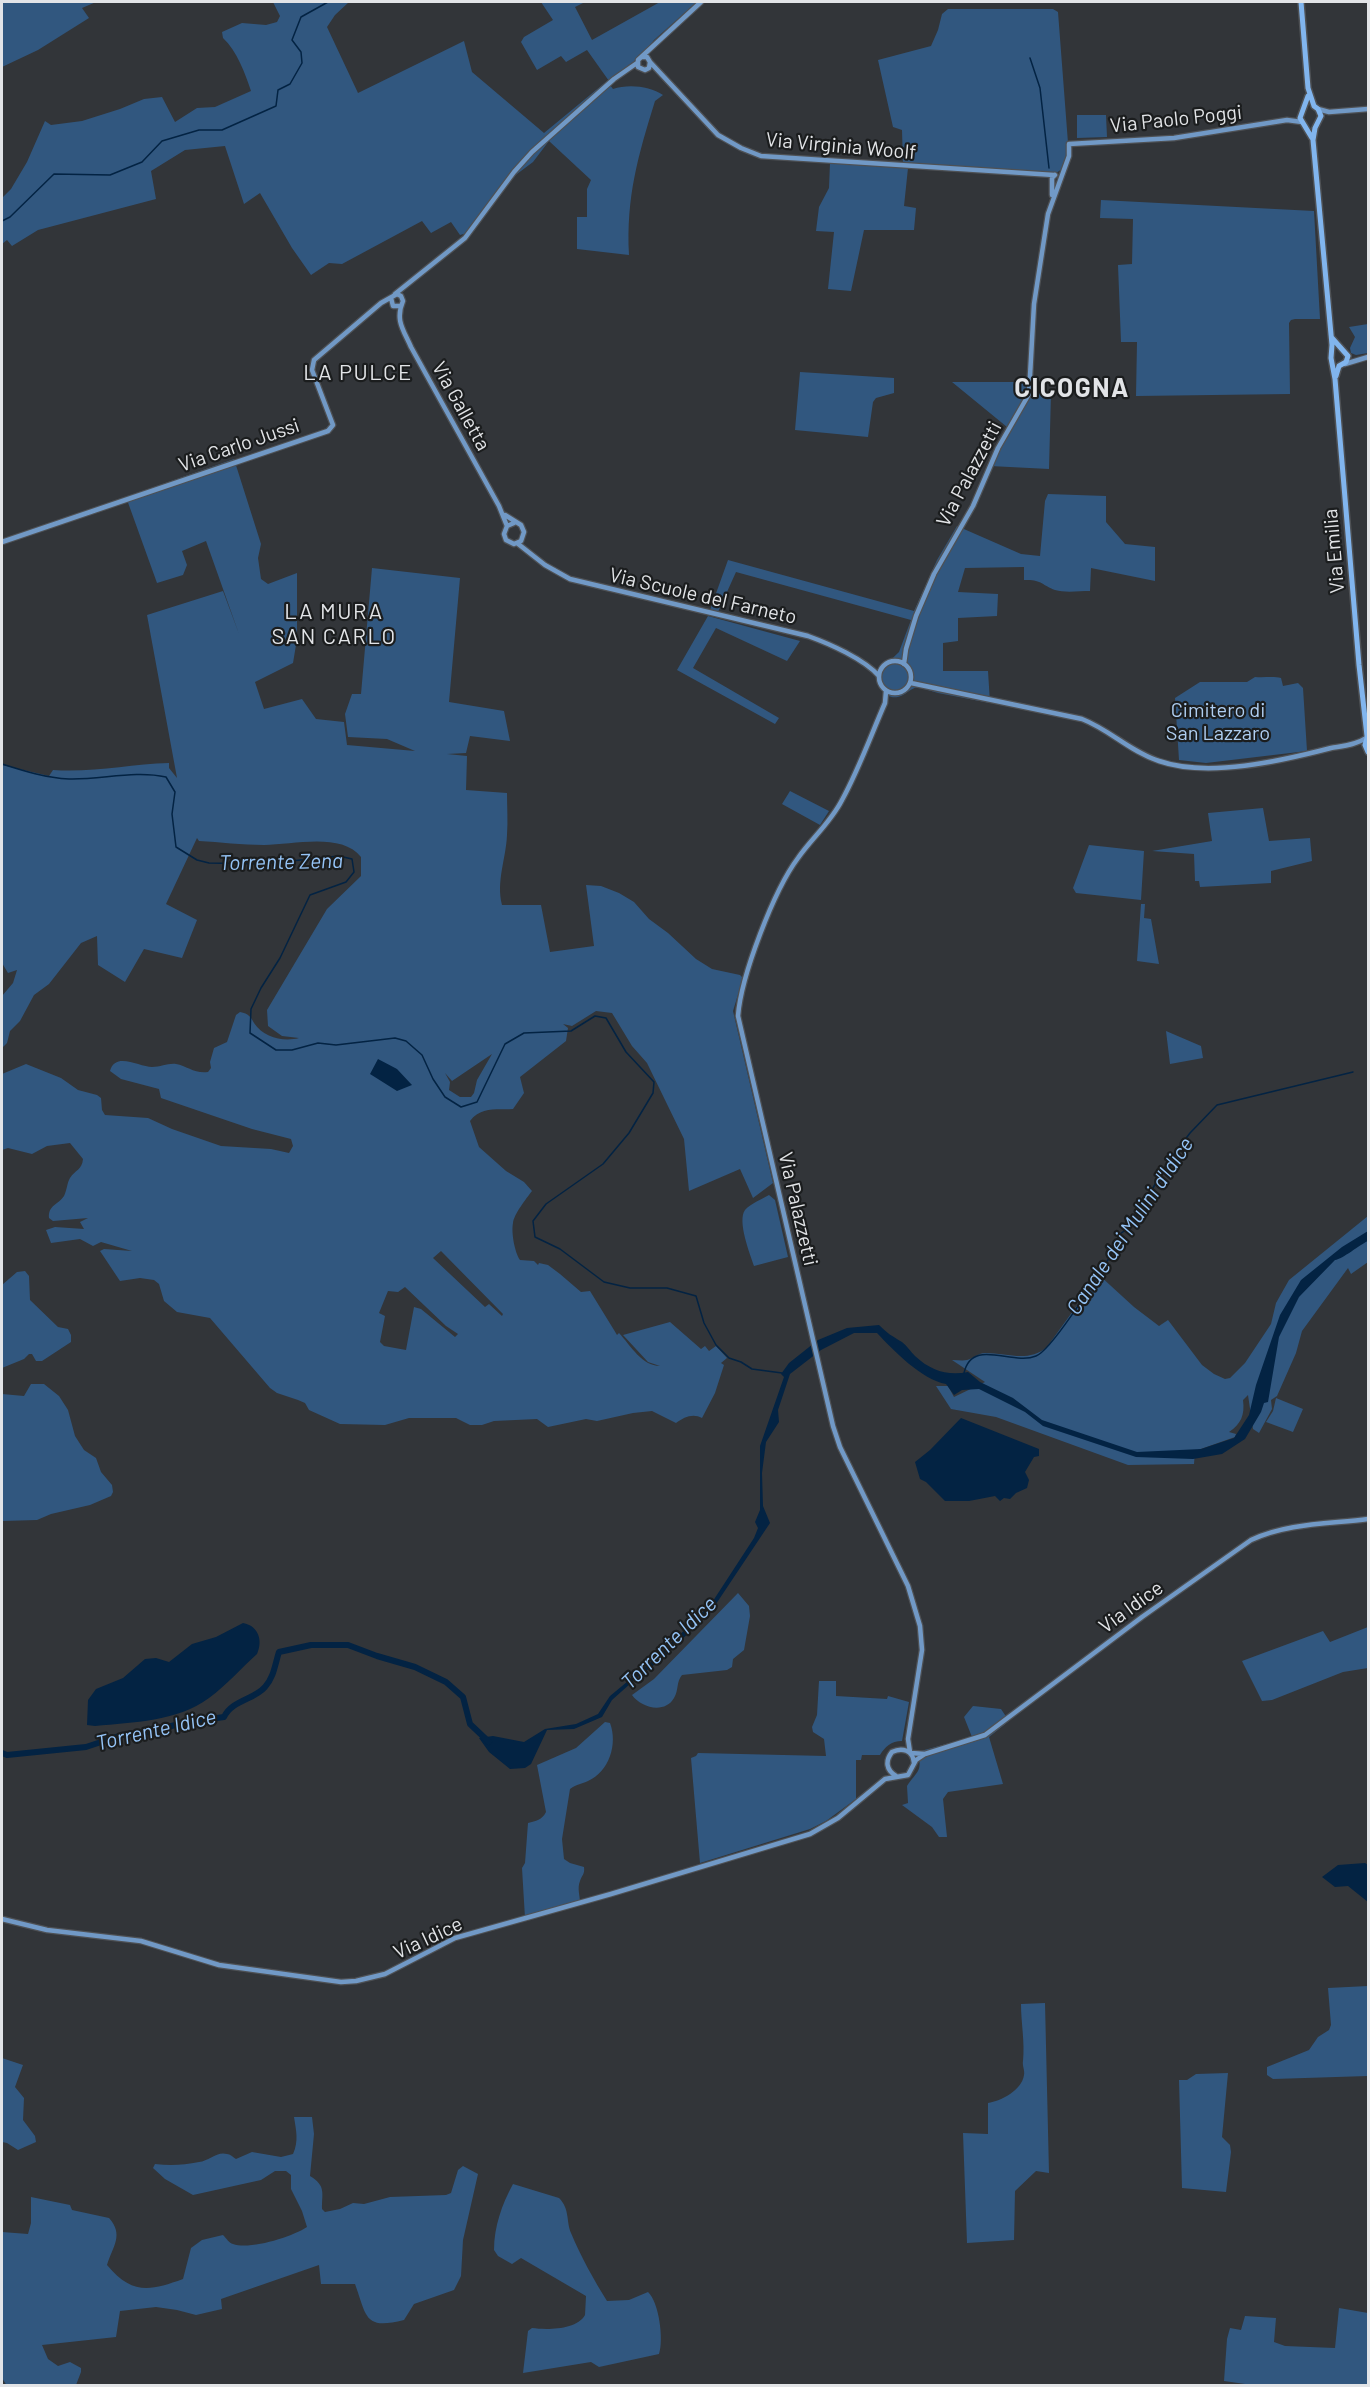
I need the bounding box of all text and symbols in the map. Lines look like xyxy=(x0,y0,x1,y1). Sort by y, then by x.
street label: Via Paolo Poggi xyxy=(1109,100,1243,138)
street label: Via Virginia Woolf xyxy=(765,127,917,165)
street label: Via Galletta xyxy=(427,357,495,455)
district label: LA PULCE xyxy=(303,360,413,386)
district label: CICOGNA xyxy=(1014,372,1130,404)
street label: Via Carlo Jussi xyxy=(175,413,303,477)
street label: Via Palazzetti xyxy=(931,417,1007,531)
street label: Via Emilia xyxy=(1318,508,1350,594)
street label: Via Scuole del Farneto xyxy=(607,563,799,629)
district label: LA MURA SAN CARLO xyxy=(271,599,397,650)
park label: Cimitero di San Lazzaro xyxy=(1166,698,1270,745)
water label: Torrente Zena xyxy=(219,848,343,876)
water label: Canale dei Mulini d'Idice xyxy=(1061,1132,1199,1320)
street label: Via Palazzetti xyxy=(773,1150,823,1268)
street label: Via Idice xyxy=(1094,1576,1168,1638)
water label: Torrente Idice xyxy=(616,1591,722,1695)
water label: Torrente Idice xyxy=(93,1704,219,1756)
street label: Via Idice xyxy=(390,1912,466,1964)

